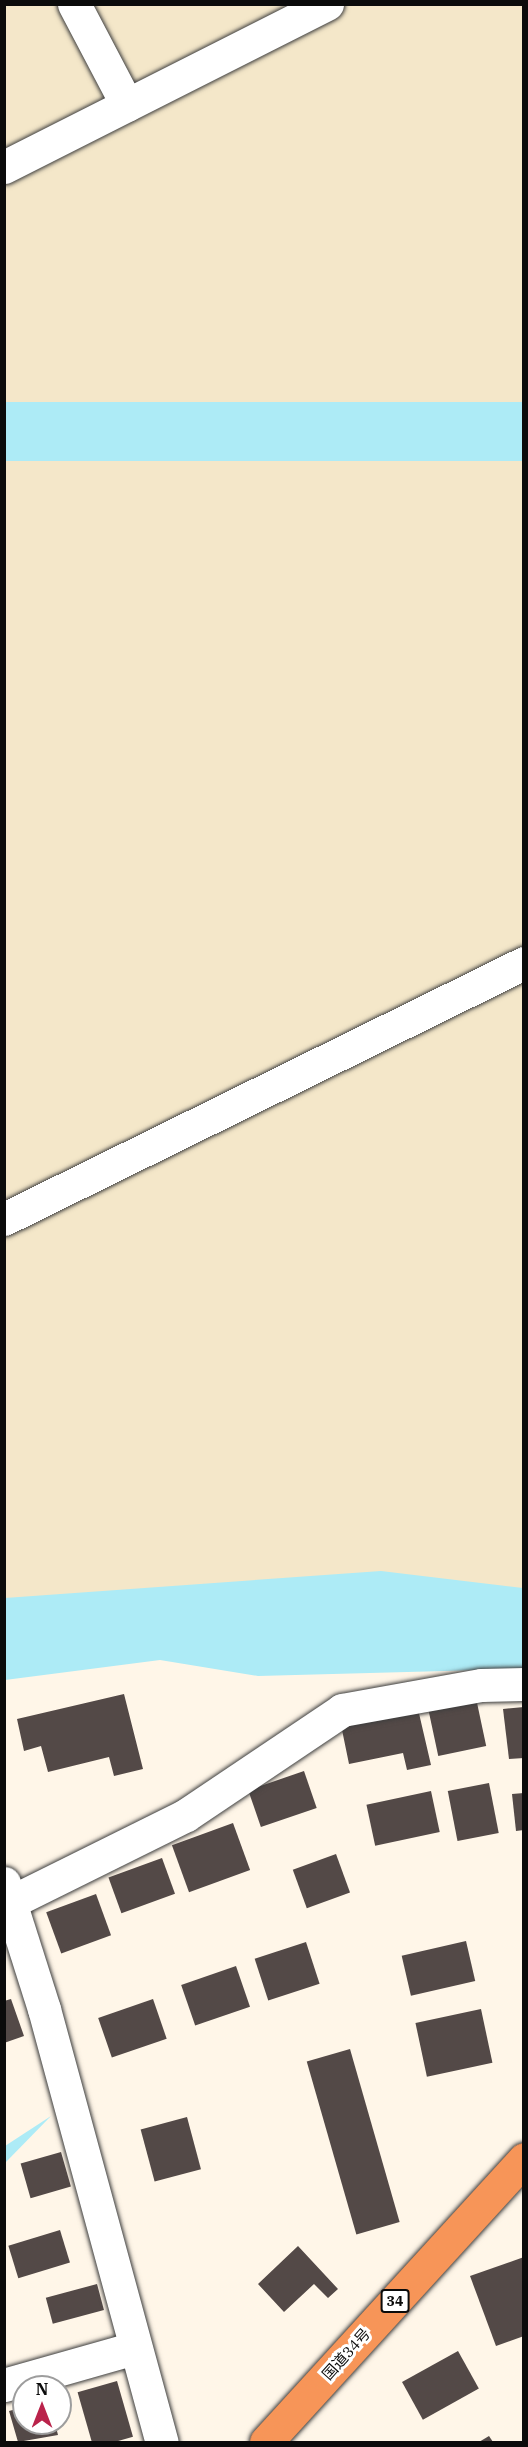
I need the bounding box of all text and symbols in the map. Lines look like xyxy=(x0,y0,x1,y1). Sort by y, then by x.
road number: 34 xyxy=(380,2290,410,2312)
street label: 国道34号 xyxy=(318,2325,374,2383)
north arrow xyxy=(12,2375,72,2435)
text: N xyxy=(36,2379,48,2399)

